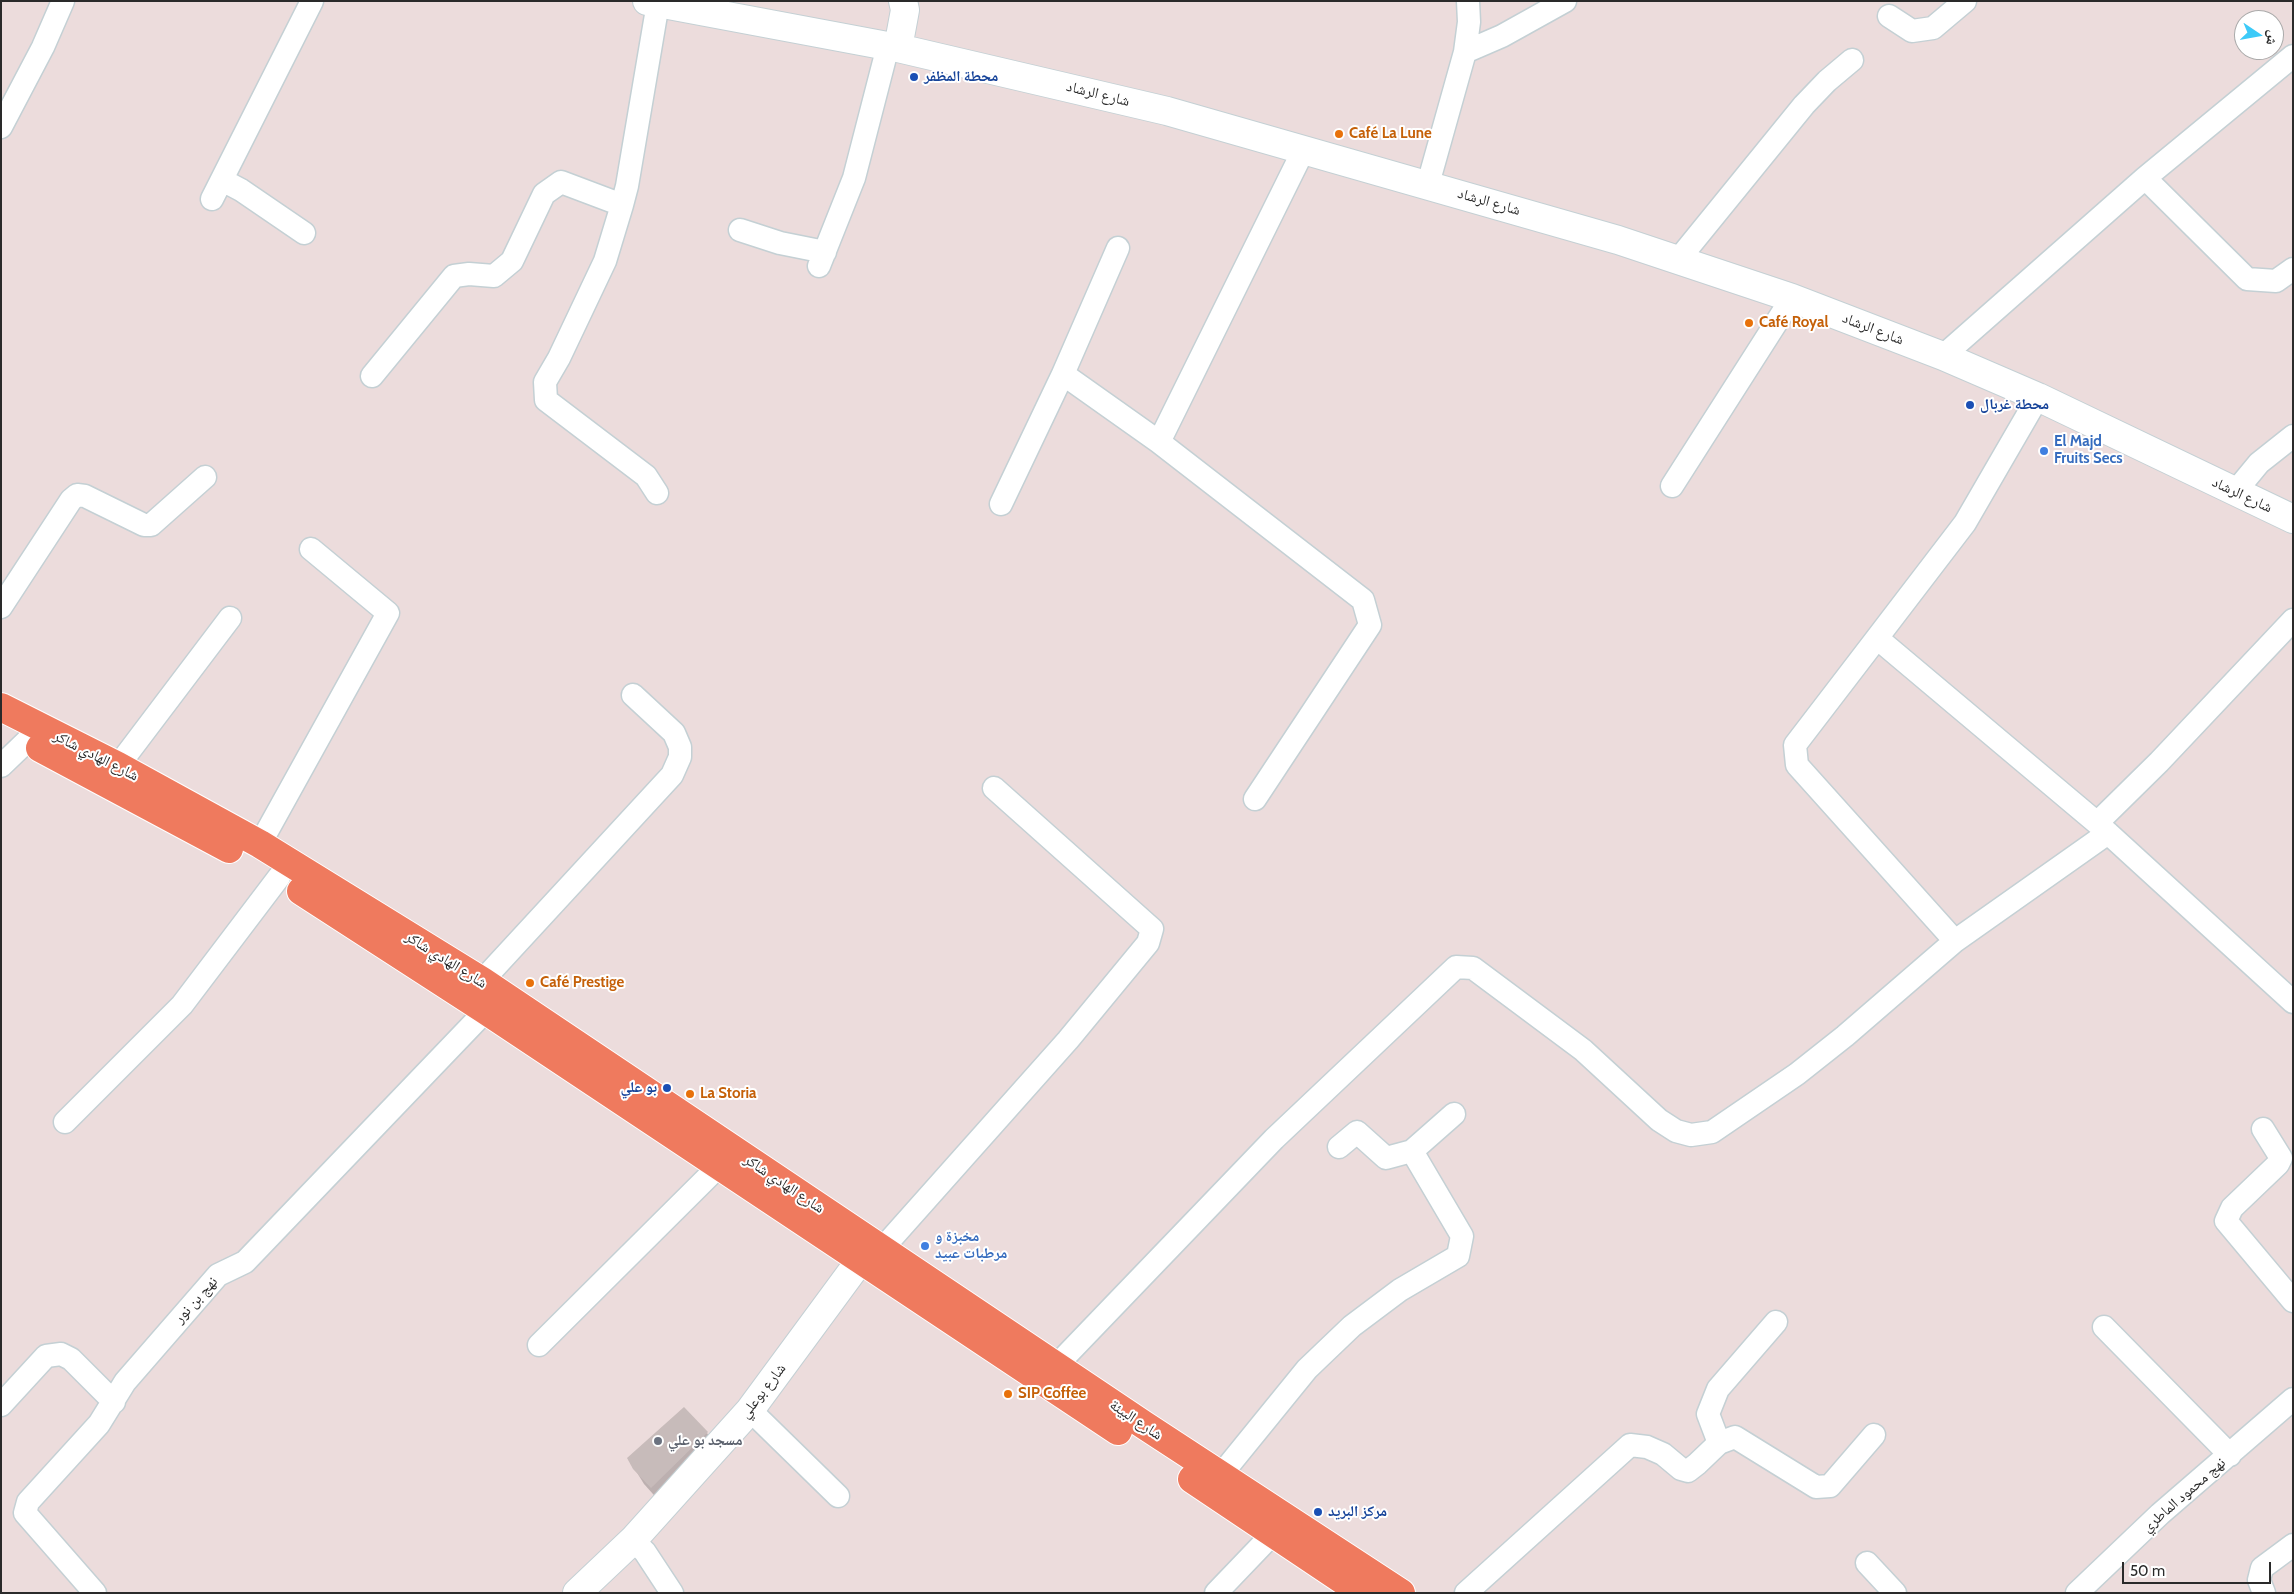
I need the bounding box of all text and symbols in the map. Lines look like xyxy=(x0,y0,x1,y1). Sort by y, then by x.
north arrow xyxy=(2234,10,2284,60)
text: ش xyxy=(2262,29,2283,47)
place label: محطة المظفر xyxy=(924,68,998,86)
marker: محطة المظفر xyxy=(908,71,920,83)
street label: شارع الرشاد xyxy=(1064,77,1132,111)
place label: Café La Lune xyxy=(1349,125,1432,143)
marker: Café La Lune xyxy=(1333,128,1345,140)
street label: شارع الرشاد xyxy=(1455,184,1523,220)
street label: شارع الرشاد xyxy=(1840,309,1906,349)
place label: Café Royal xyxy=(1759,314,1828,332)
marker: Café Royal xyxy=(1743,317,1755,329)
place label: محطة غربال xyxy=(1980,396,2049,414)
marker: محطة غربال xyxy=(1964,399,1976,411)
place label: El Majd Fruits Secs xyxy=(2054,433,2123,468)
marker: El Majd Fruits Secs xyxy=(2038,445,2050,457)
street label: شارع الرشاد xyxy=(2209,473,2275,517)
street label: شارع الهادي شاكر xyxy=(51,727,141,785)
street label: شارع الهادي شاكر xyxy=(402,928,490,992)
place label: Café Prestige xyxy=(540,974,624,992)
marker: Café Prestige xyxy=(524,977,536,989)
place label: بو علي xyxy=(620,1079,657,1097)
marker: بو علي xyxy=(661,1082,673,1094)
place label: La Storia xyxy=(700,1085,757,1103)
marker: La Storia xyxy=(684,1088,696,1100)
street label: شارع الهادي شاكر xyxy=(740,1151,828,1217)
place label: مخبزة و مرطبات عبيد xyxy=(935,1228,1007,1263)
marker: مخبزة و مرطبات عبيد xyxy=(919,1240,931,1252)
street label: نهج بن نور xyxy=(170,1273,222,1327)
street label: شارع بوعلي xyxy=(736,1360,790,1422)
place label: SIP Coffee xyxy=(1018,1385,1086,1403)
marker: SIP Coffee xyxy=(1002,1388,1014,1400)
street label: شارع البيئة xyxy=(1106,1396,1166,1444)
place label: مسجد بو علي xyxy=(668,1432,743,1450)
marker: مسجد بو علي xyxy=(652,1435,664,1447)
street label: نهج محمود الماطري xyxy=(2139,1454,2229,1536)
place label: مركز البريد xyxy=(1328,1503,1387,1521)
marker: مركز البريد xyxy=(1312,1506,1324,1518)
scale bar xyxy=(2124,1552,2273,1584)
text: 50 m xyxy=(2130,1562,2165,1580)

